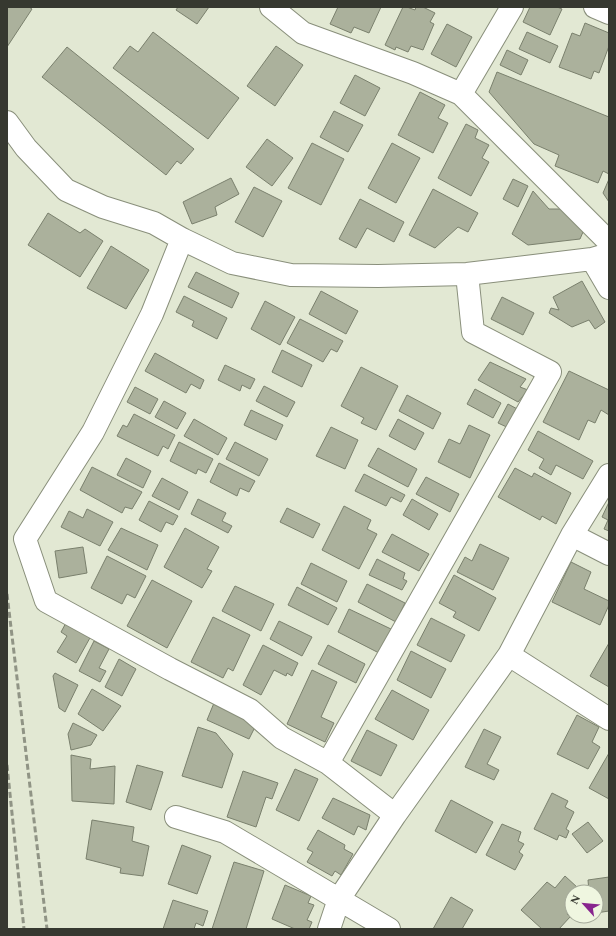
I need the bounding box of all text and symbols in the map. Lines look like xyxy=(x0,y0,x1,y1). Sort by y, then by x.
north arrow xyxy=(564,884,604,924)
text: N xyxy=(566,892,585,908)

